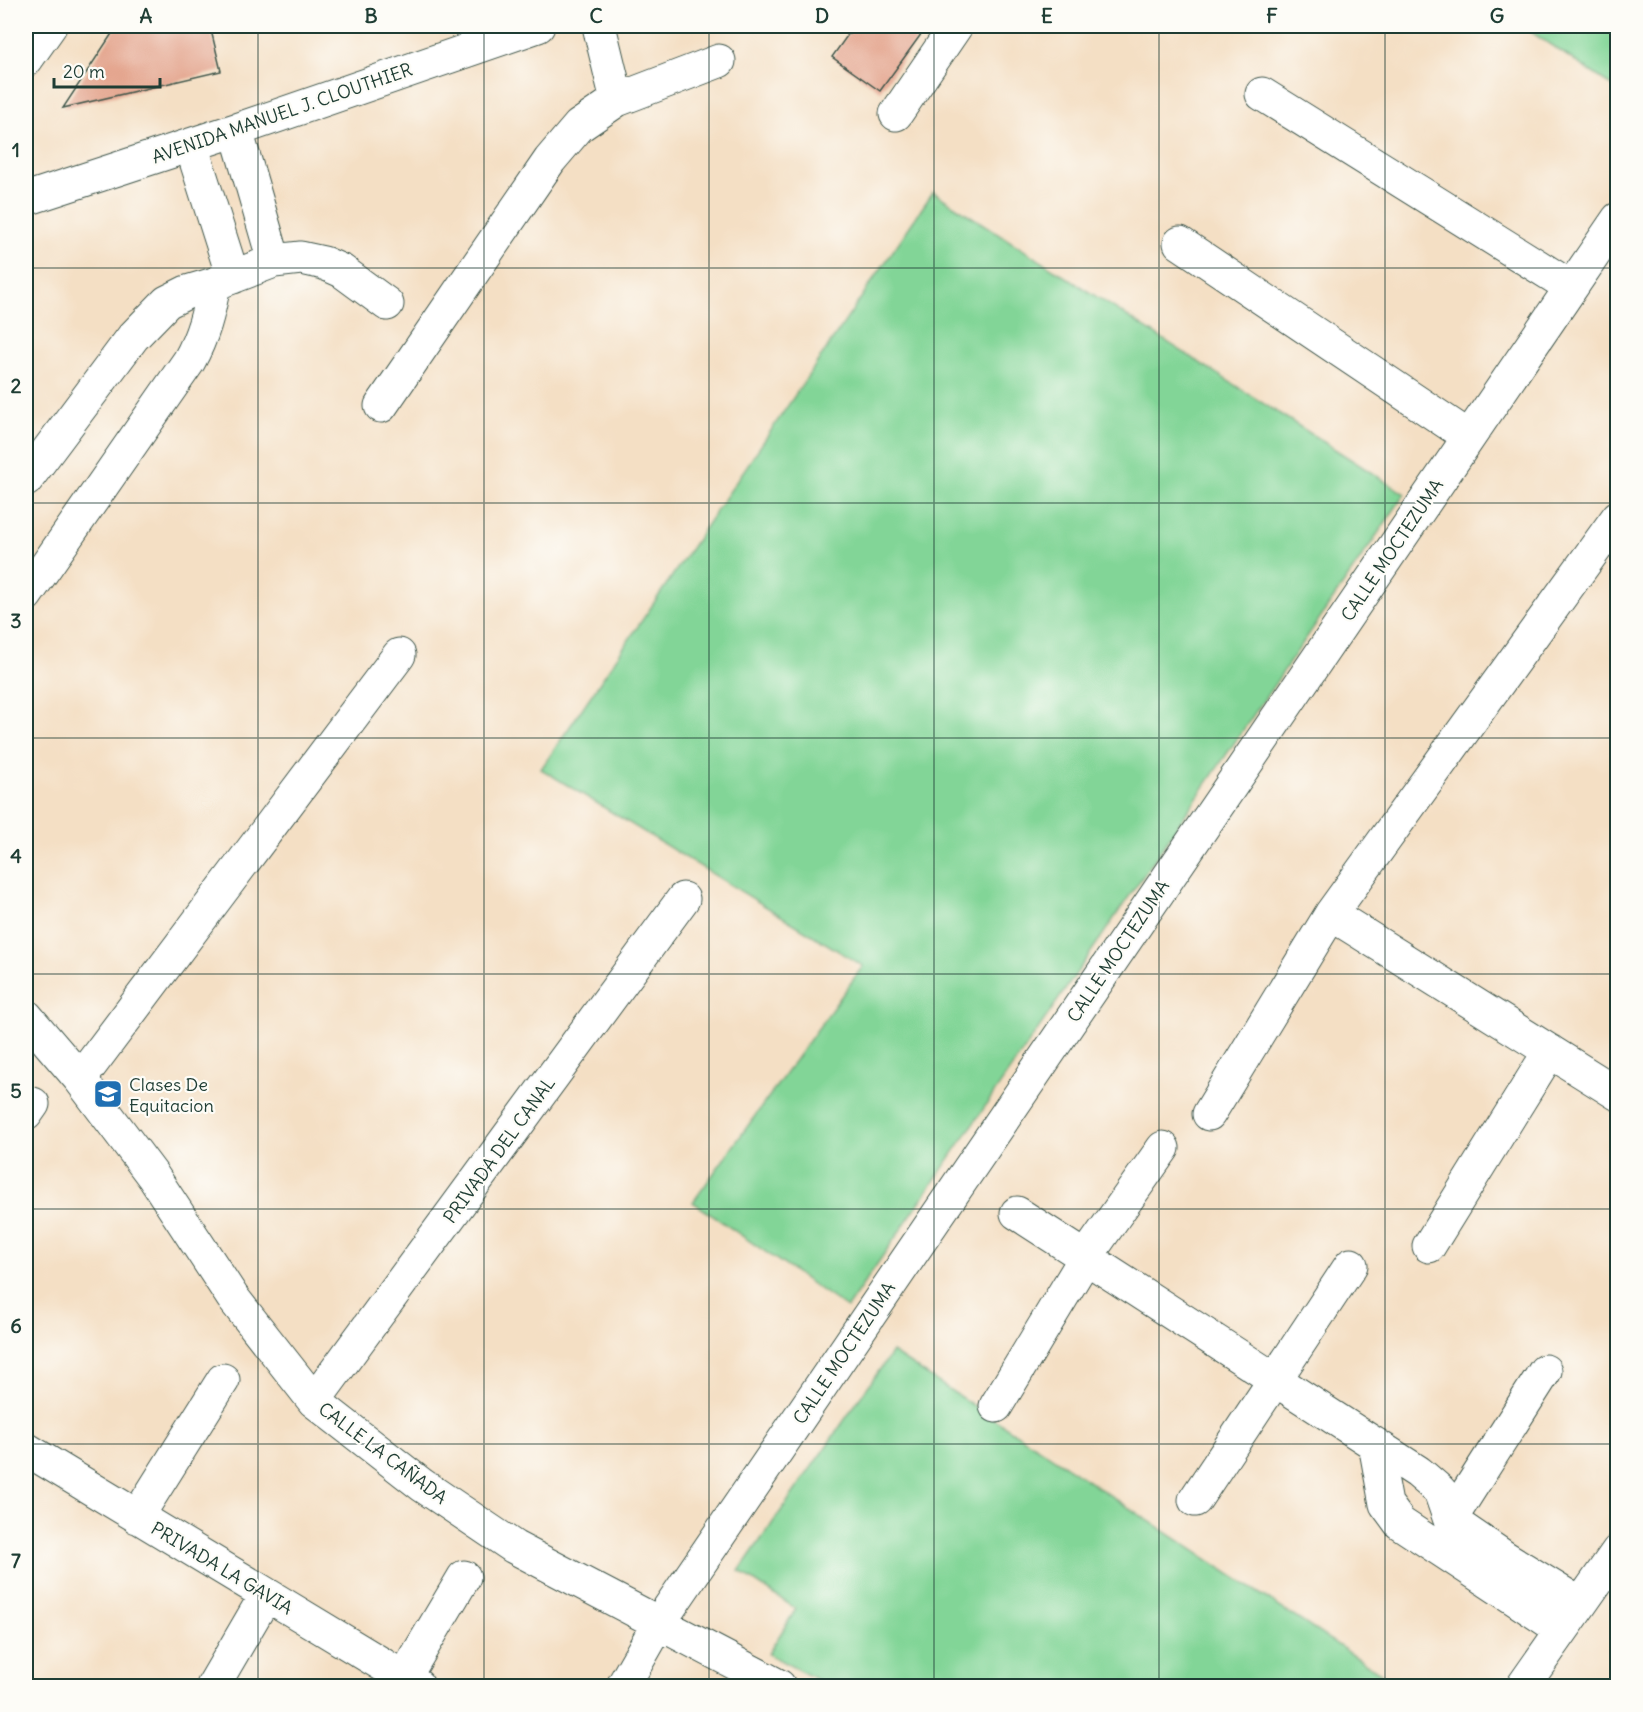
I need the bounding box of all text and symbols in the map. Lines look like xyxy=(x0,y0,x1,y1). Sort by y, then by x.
text: A xyxy=(140,3,153,28)
text: B xyxy=(364,3,378,28)
text: C xyxy=(589,3,603,28)
text: D xyxy=(815,3,829,28)
text: E xyxy=(1041,3,1053,28)
text: F xyxy=(1266,3,1278,28)
text: G xyxy=(1490,3,1504,28)
scale bar xyxy=(54,51,160,89)
street label: AVENIDA MANUEL J. CLOUTHIER xyxy=(149,58,415,168)
text: 20 m xyxy=(63,60,105,83)
text: 1 xyxy=(12,137,20,162)
text: 2 xyxy=(11,373,22,398)
street label: CALLE MOCTEZUMA xyxy=(1336,474,1448,626)
text: 3 xyxy=(10,608,22,633)
text: 4 xyxy=(10,843,22,868)
street label: CALLE MOCTEZUMA xyxy=(1062,875,1174,1027)
street label: PRIVADA DEL CANAL xyxy=(438,1072,560,1228)
place label: Clases De Equitacion xyxy=(129,1073,214,1117)
text: 5 xyxy=(10,1078,22,1103)
school or university icon: Clases De Equitacion xyxy=(92,1078,124,1110)
street label: CALLE MOCTEZUMA xyxy=(788,1277,900,1429)
text: 6 xyxy=(10,1313,22,1338)
street label: CALLE LA CAÑADA xyxy=(314,1397,452,1509)
street label: PRIVADA LA GAVIA xyxy=(147,1517,297,1619)
text: 7 xyxy=(11,1548,21,1573)

